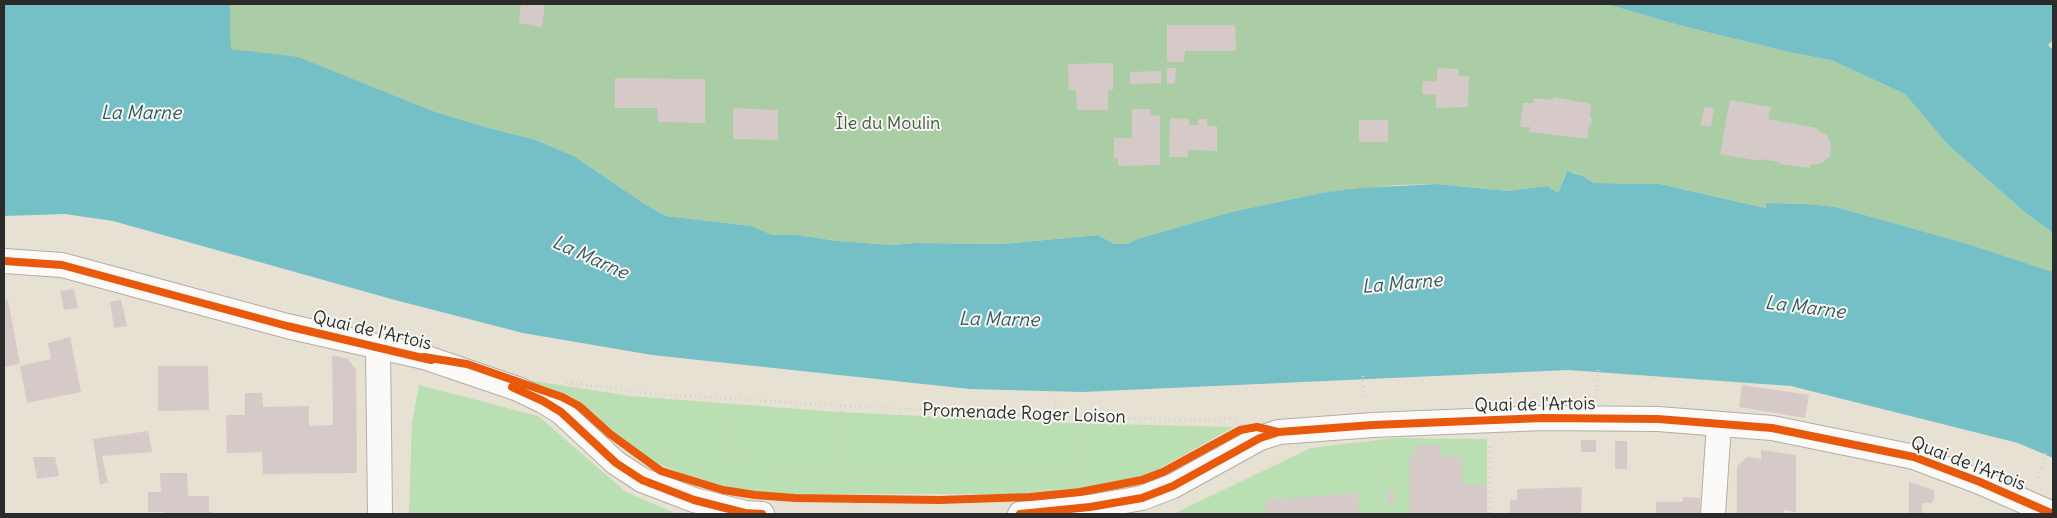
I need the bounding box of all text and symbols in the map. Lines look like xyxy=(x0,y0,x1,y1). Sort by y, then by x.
water label: La Marne xyxy=(101,103,181,125)
park label: Île du Moulin xyxy=(836,113,940,135)
water label: La Marne xyxy=(549,231,631,285)
water label: La Marne xyxy=(1361,269,1443,299)
water label: La Marne xyxy=(1764,292,1846,324)
street label: Quai de l'Artois xyxy=(311,307,433,355)
water label: La Marne xyxy=(958,308,1040,332)
street label: Quai de l'Artois xyxy=(1474,393,1596,417)
street label: Promenade Roger Loison xyxy=(922,400,1126,428)
street label: Quai de l'Artois xyxy=(1908,432,2028,496)

